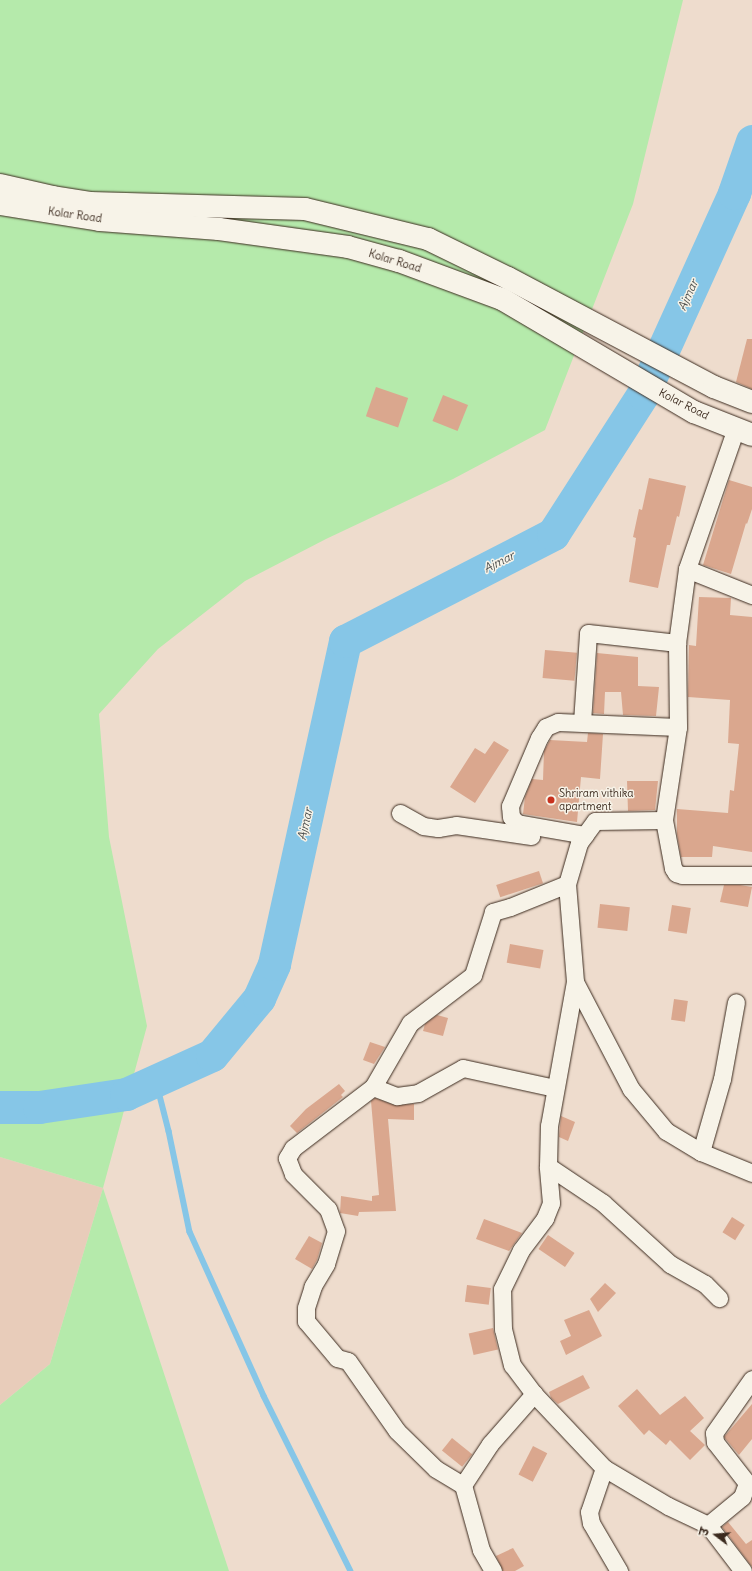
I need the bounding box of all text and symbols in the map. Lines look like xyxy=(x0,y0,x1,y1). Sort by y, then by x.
street label: Kolar Road xyxy=(47,205,103,225)
street label: Kolar Road xyxy=(367,247,423,275)
water label: Ajmar xyxy=(675,277,701,313)
street label: Kolar Road xyxy=(657,386,711,422)
water label: Ajmar xyxy=(481,548,517,576)
place label: Shriram vithika apartment xyxy=(559,787,633,813)
marker: Shriram vithika apartment xyxy=(546,795,556,805)
water label: Ajmar xyxy=(295,807,315,841)
north arrow xyxy=(696,1515,736,1555)
text: उ xyxy=(697,1526,712,1537)

